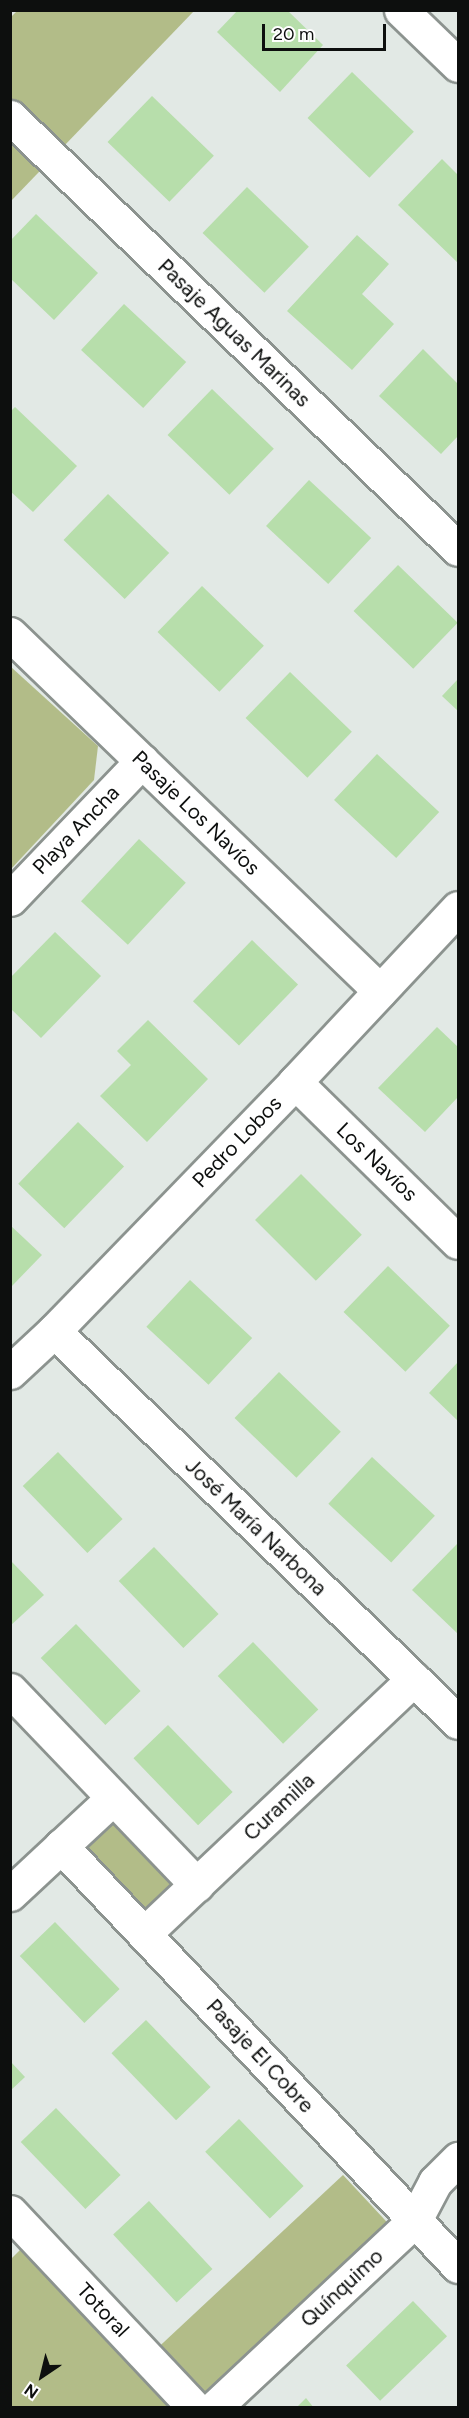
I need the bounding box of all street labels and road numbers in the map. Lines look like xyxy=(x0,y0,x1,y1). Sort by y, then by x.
street label: Pasaje Aguas Marinas xyxy=(153,254,315,412)
street label: Pasaje Los Navíos xyxy=(127,746,265,880)
street label: Playa Ancha xyxy=(27,780,125,880)
street label: Pedro Lobos xyxy=(187,1091,287,1193)
street label: Los Navíos xyxy=(331,1117,423,1207)
street label: José María Narbona xyxy=(180,1453,332,1601)
street label: Curamilla xyxy=(238,1768,320,1846)
street label: Pasaje El Cobre xyxy=(201,1994,319,2118)
street label: Quínquimo xyxy=(296,2244,388,2332)
street label: Totoral xyxy=(72,2278,134,2342)

